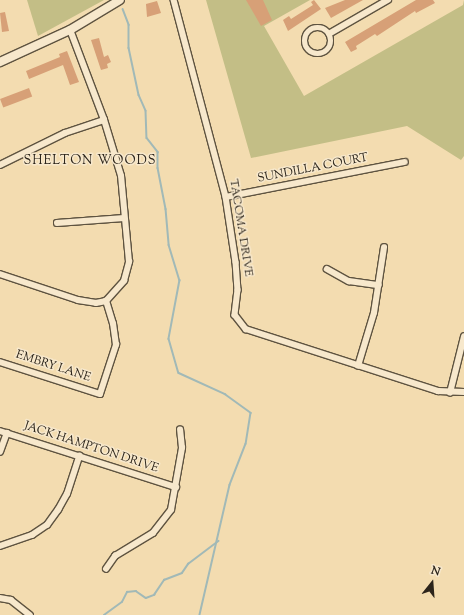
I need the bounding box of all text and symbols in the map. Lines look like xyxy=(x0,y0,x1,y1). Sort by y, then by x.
street label: SUNDILLA COURT xyxy=(256,151,370,187)
district label: SHELTON WOODS xyxy=(23,153,157,169)
street label: TACOMA DRIVE xyxy=(225,178,255,278)
street label: EMBRY LANE xyxy=(14,348,92,386)
street label: JACK HAMPTON DRIVE xyxy=(22,419,160,477)
north arrow xyxy=(412,563,452,603)
text: N xyxy=(429,563,442,580)

